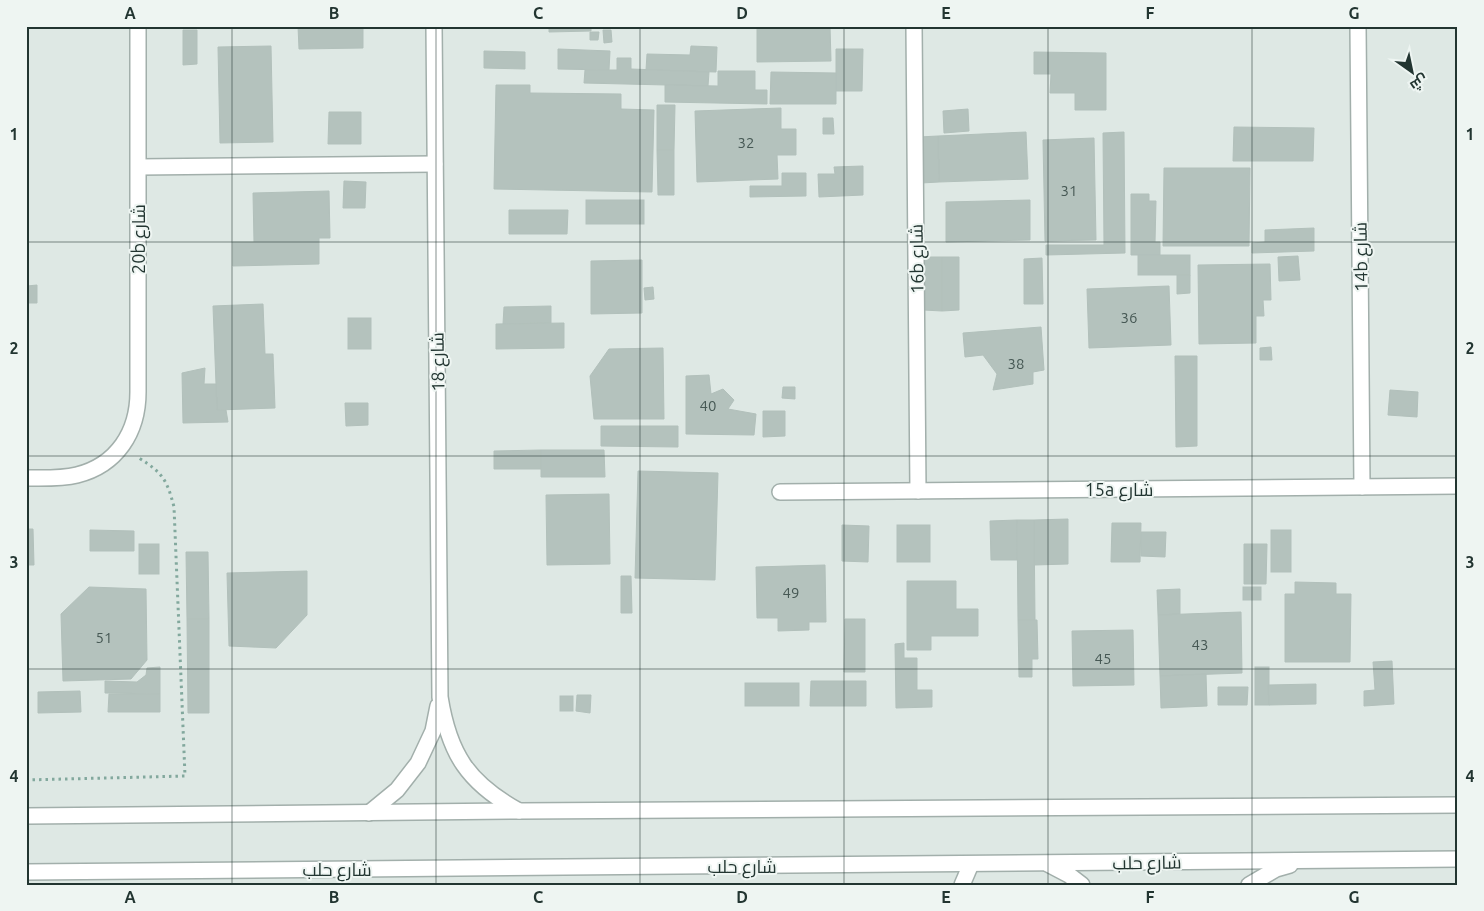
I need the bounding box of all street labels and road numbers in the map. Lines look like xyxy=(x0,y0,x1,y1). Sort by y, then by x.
street label: 20b شارع xyxy=(128,204,151,274)
street label: 14b شارع xyxy=(1349,222,1374,292)
street label: 16b شارع xyxy=(905,224,930,294)
street label: شارع 18 xyxy=(426,332,451,392)
street label: 15a شارع xyxy=(1085,479,1153,502)
street label: شارع حلب xyxy=(1112,851,1182,876)
street label: شارع حلب xyxy=(707,856,777,879)
street label: شارع حلب xyxy=(302,859,372,882)

